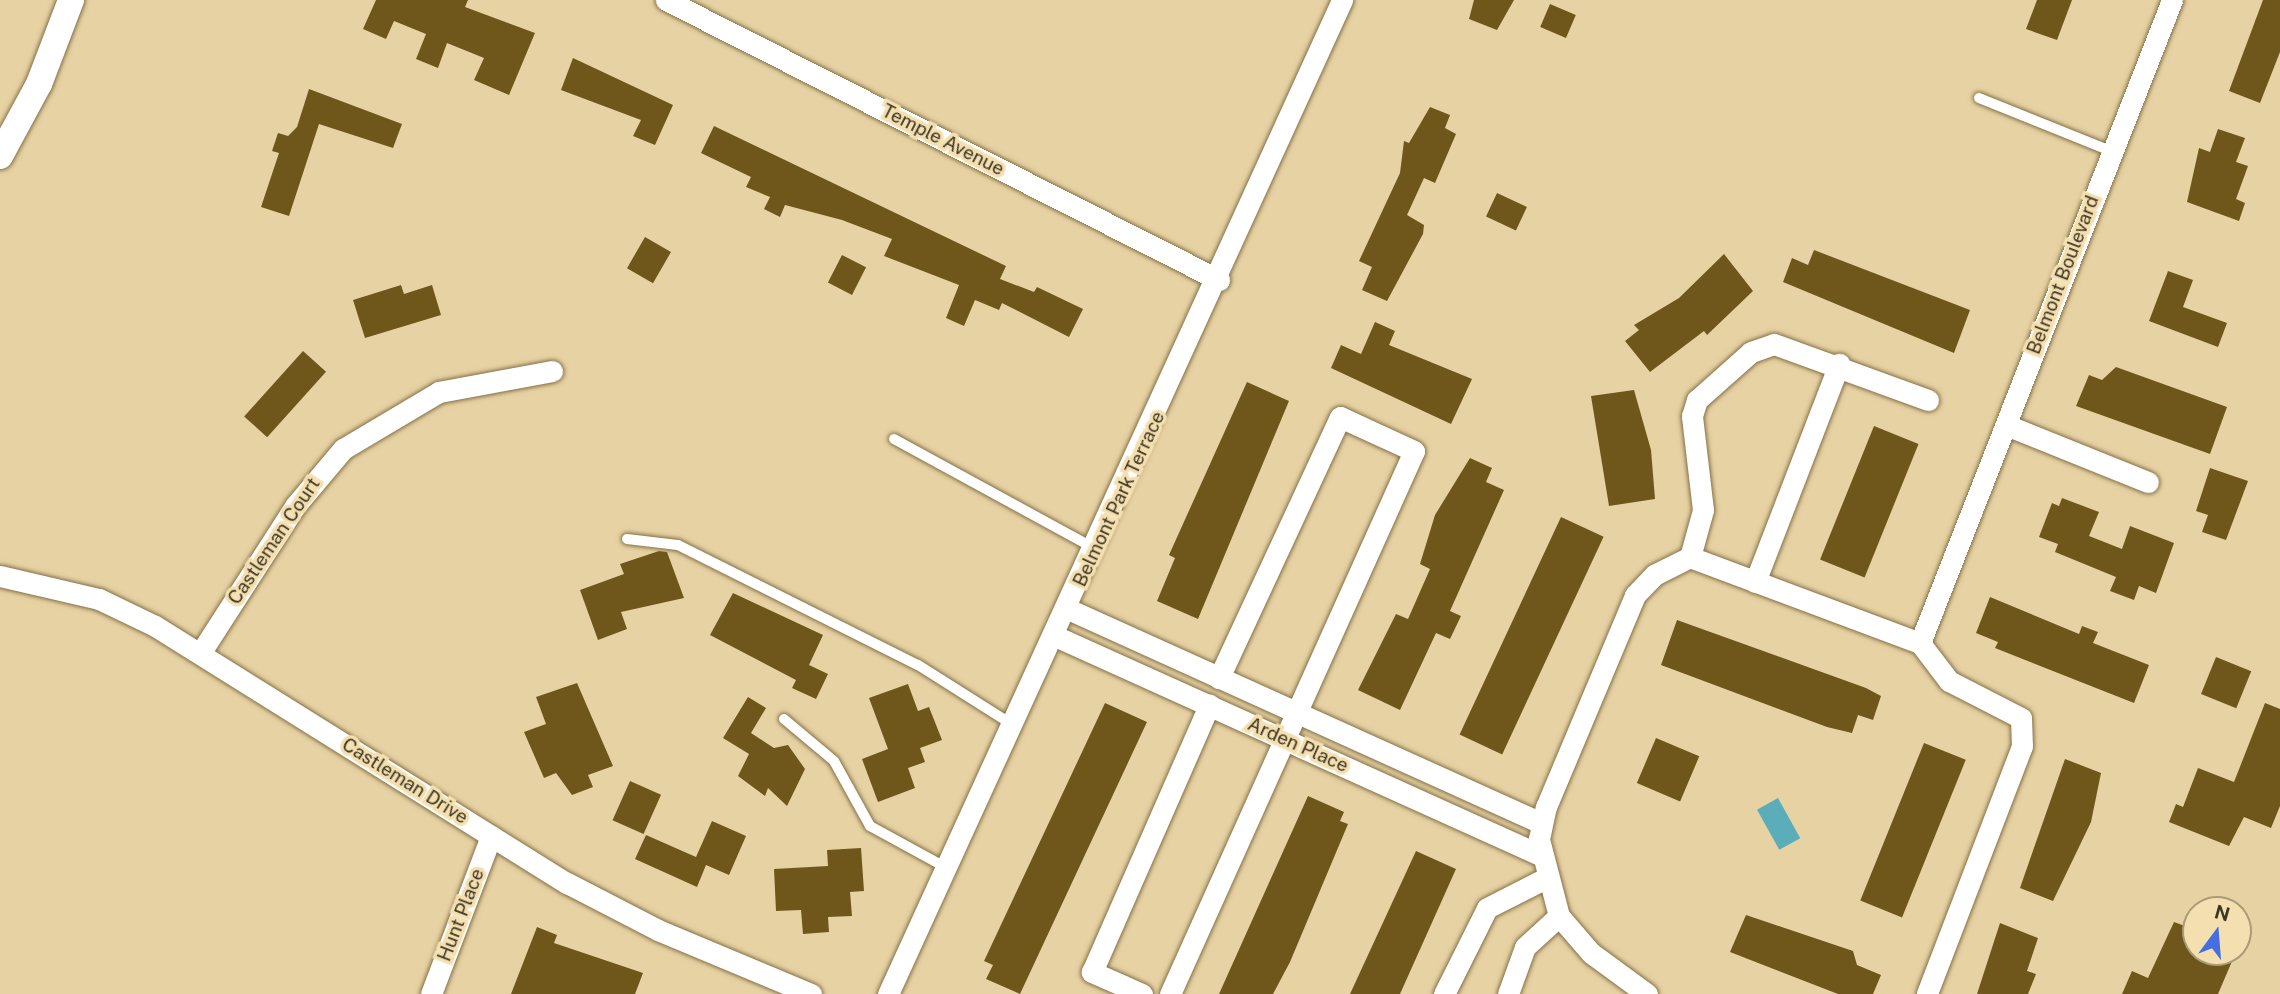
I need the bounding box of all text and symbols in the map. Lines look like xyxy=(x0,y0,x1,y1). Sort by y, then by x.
street label: Temple Avenue xyxy=(878,99,1008,181)
street label: Belmont Boulevard xyxy=(2022,193,2104,357)
street label: Belmont Park Terrace xyxy=(1068,408,1170,590)
street label: Castleman Court xyxy=(223,473,325,609)
street label: Arden Place xyxy=(1244,713,1352,777)
street label: Castleman Drive xyxy=(338,733,472,829)
street label: Hunt Place xyxy=(433,865,489,965)
north arrow xyxy=(2182,896,2252,966)
text: N xyxy=(2212,900,2232,925)

